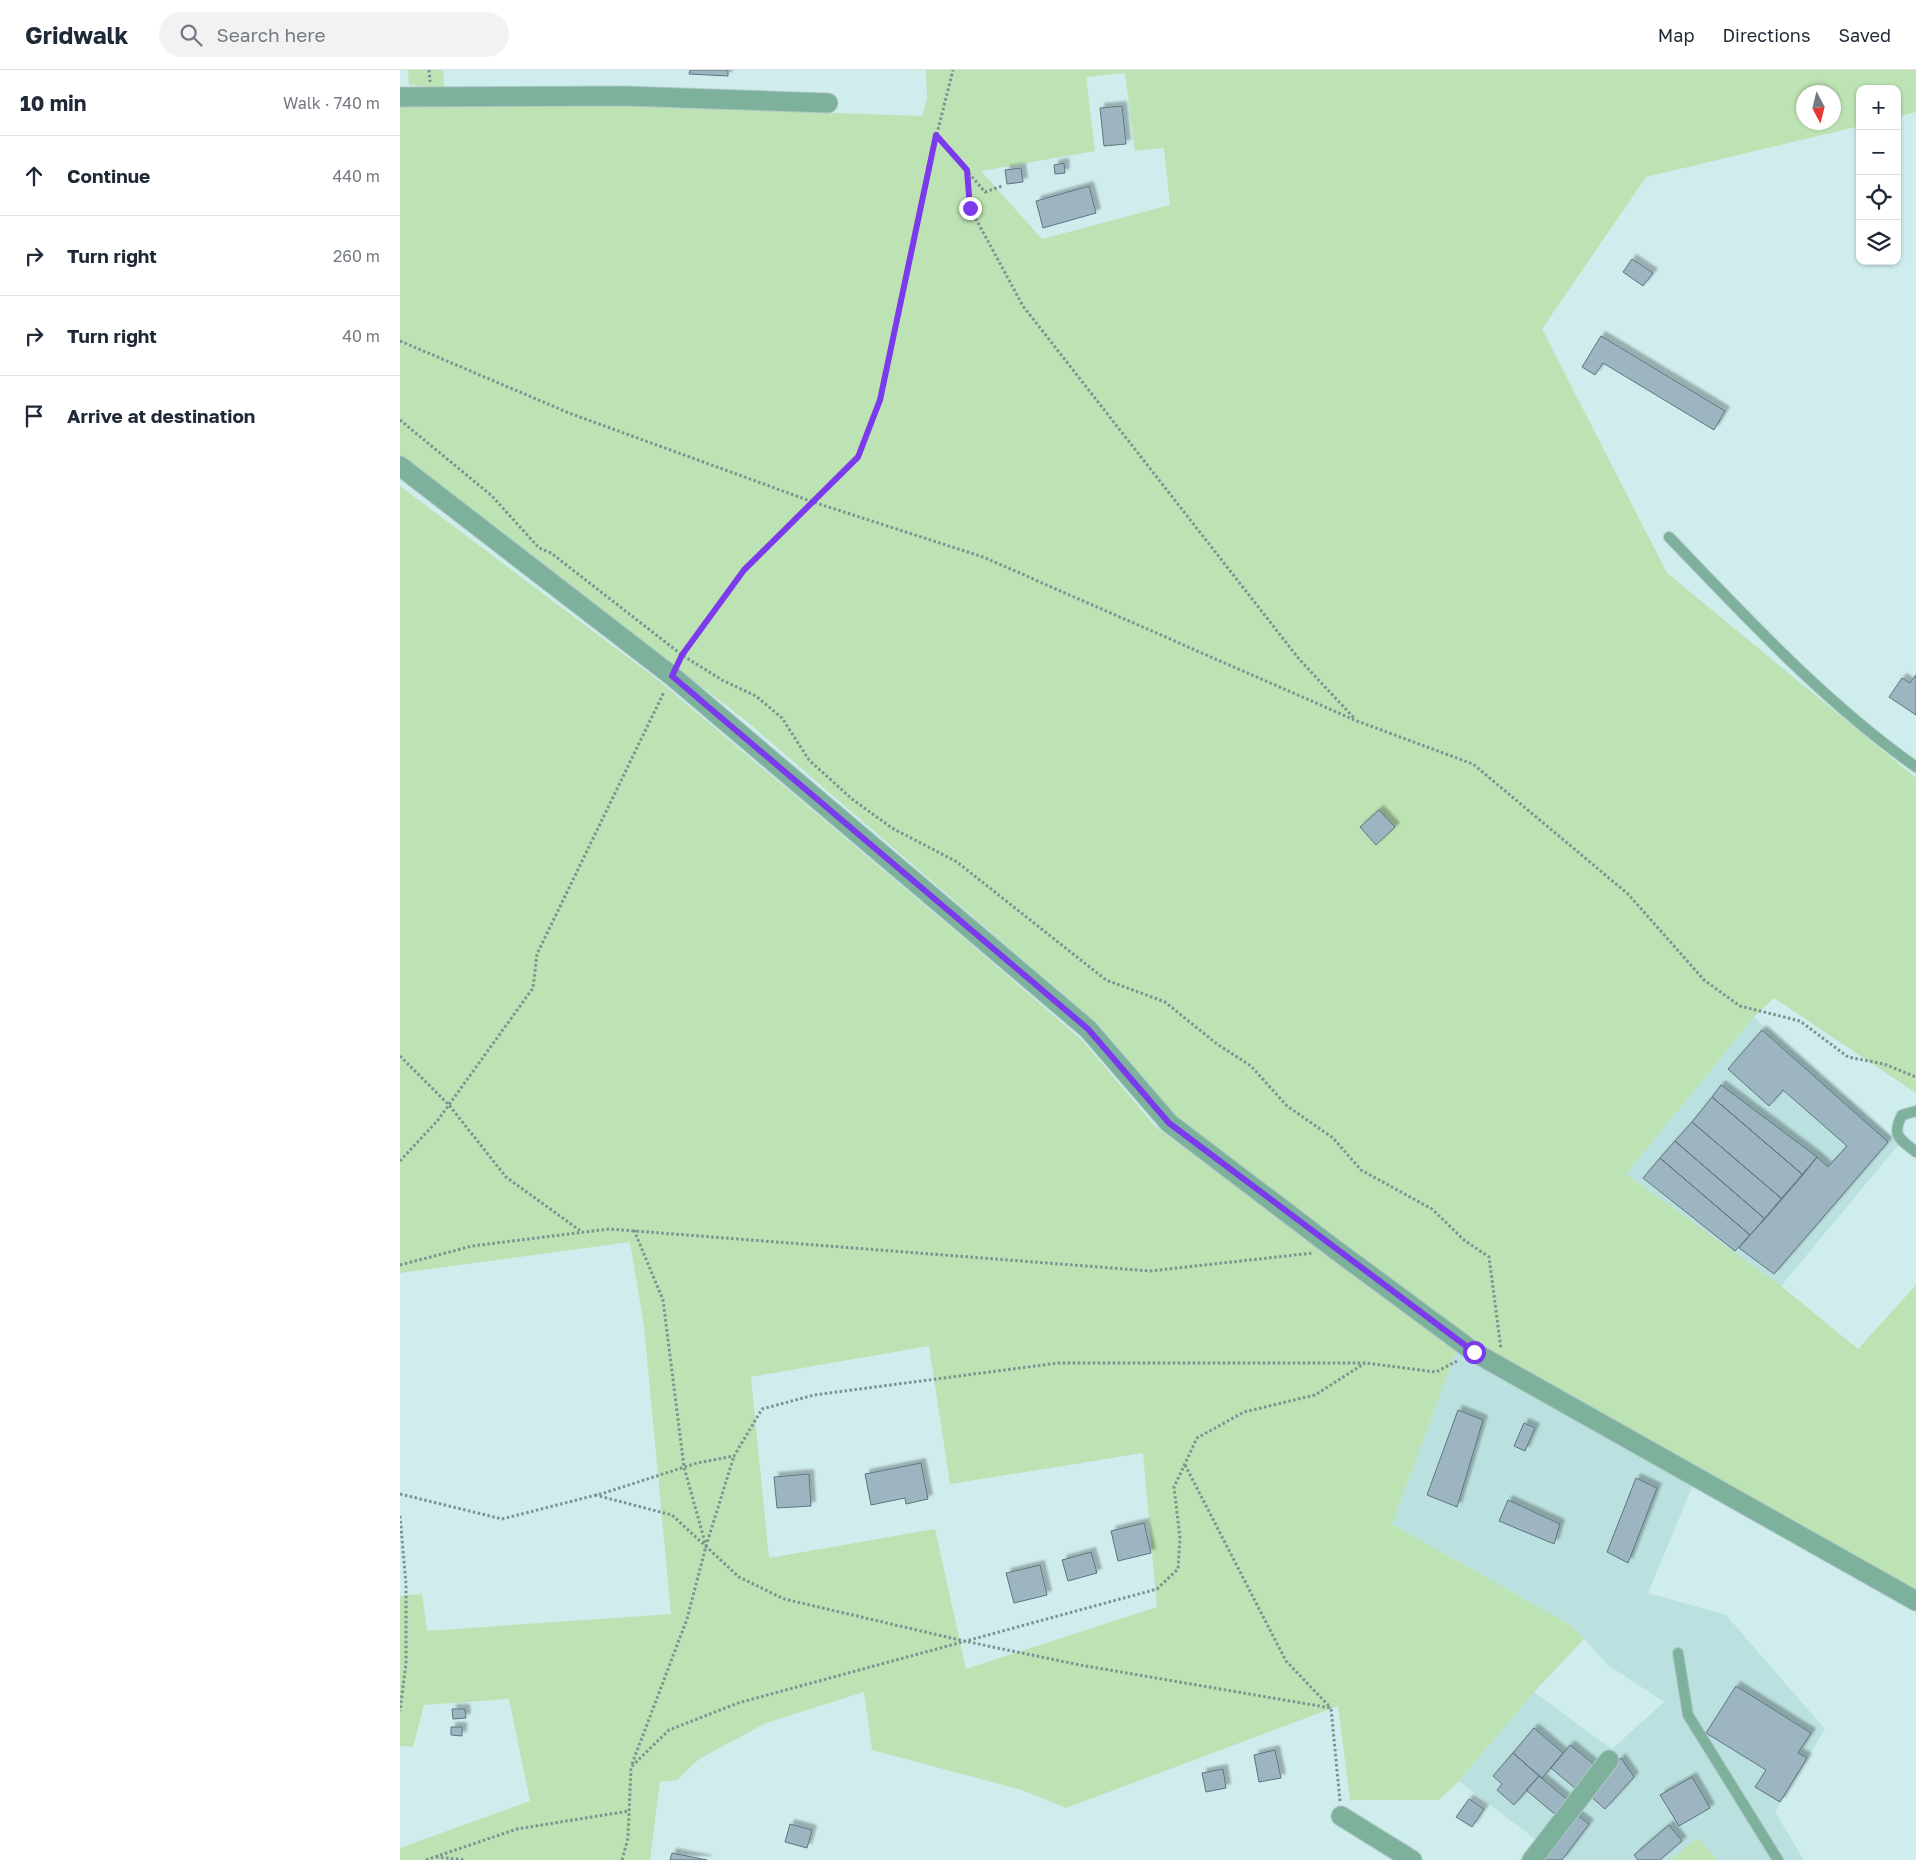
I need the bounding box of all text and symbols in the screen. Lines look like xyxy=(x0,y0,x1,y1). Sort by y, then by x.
search box xyxy=(159,12,509,57)
text: Gridwalk xyxy=(25,20,129,49)
icon: search xyxy=(177,21,205,49)
text: Search here xyxy=(217,23,325,46)
text: Map xyxy=(1658,24,1694,46)
text: Directions xyxy=(1722,24,1810,46)
text: Saved xyxy=(1838,24,1891,46)
north arrow xyxy=(1796,85,1841,130)
map controls xyxy=(1856,85,1901,265)
button: + xyxy=(1856,85,1901,130)
text: 10 min xyxy=(20,90,87,116)
text: Walk · 740 m xyxy=(283,93,380,113)
button: − xyxy=(1856,130,1901,175)
icon: ahead xyxy=(20,162,48,190)
text: Continue xyxy=(67,164,150,187)
text: 440 m xyxy=(332,166,380,186)
button: locate xyxy=(1856,175,1901,220)
route end xyxy=(959,197,982,220)
button: layers xyxy=(1856,220,1901,265)
icon: right xyxy=(20,242,48,270)
text: Turn right xyxy=(67,244,157,267)
text: 260 m xyxy=(333,246,380,266)
icon: right xyxy=(20,322,48,350)
text: Turn right xyxy=(67,324,157,347)
text: 40 m xyxy=(342,326,380,346)
icon: arrive xyxy=(20,402,48,430)
text: Arrive at destination xyxy=(67,404,255,427)
route start xyxy=(1463,1341,1486,1364)

